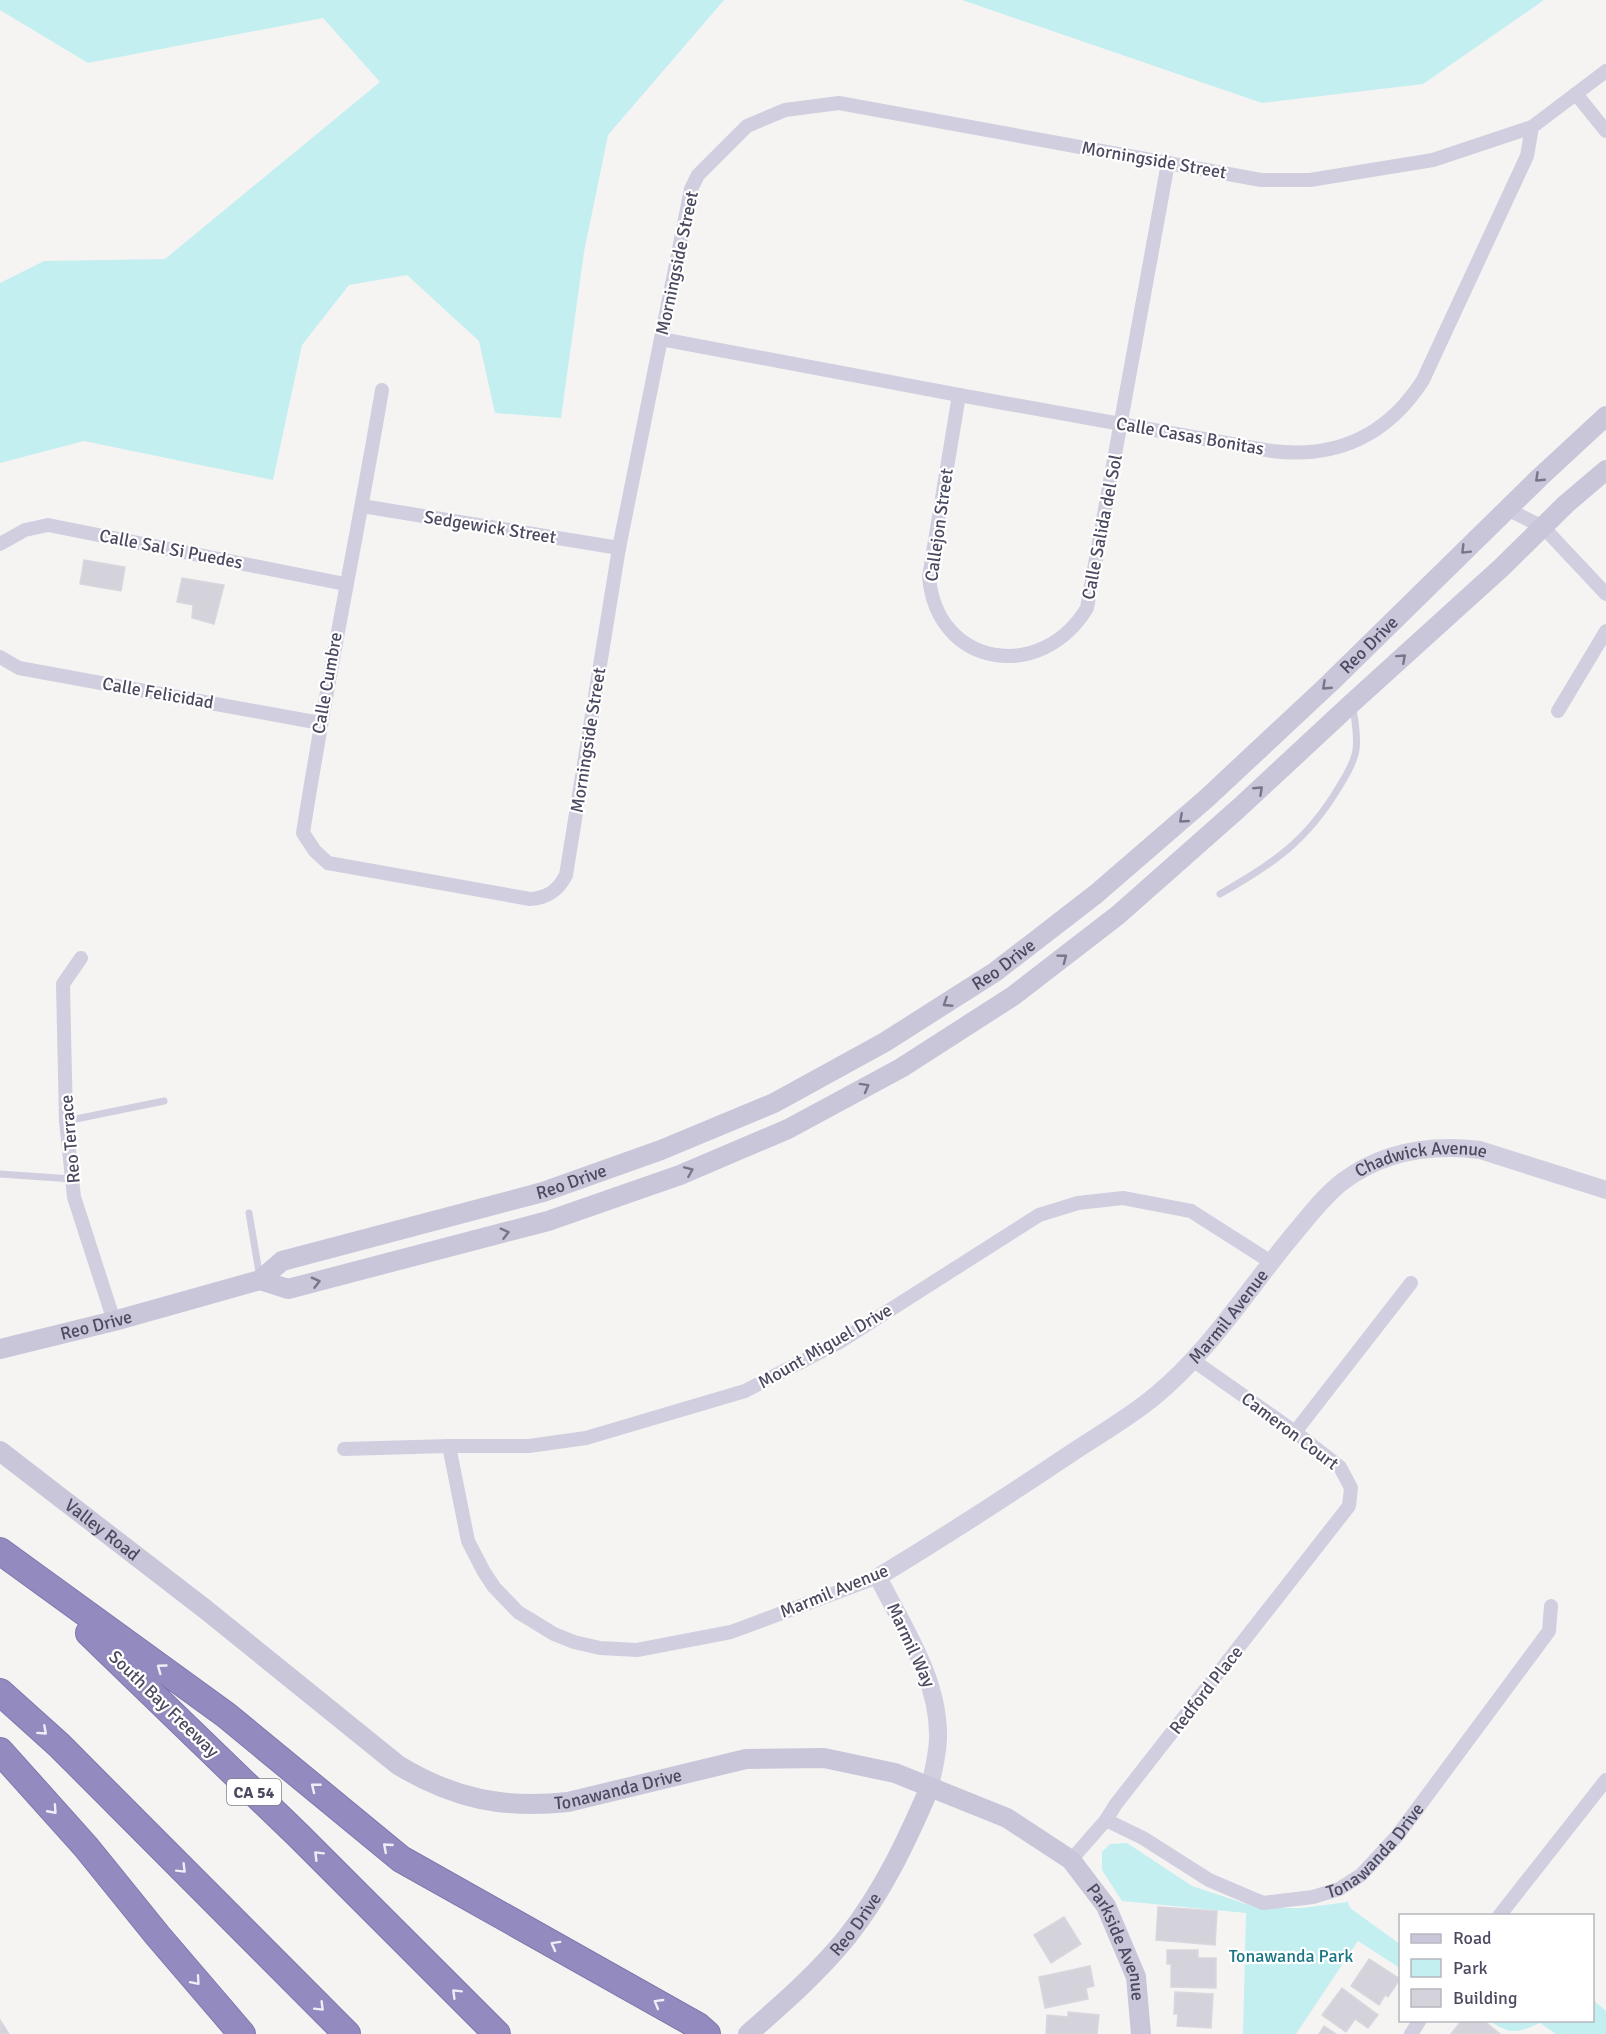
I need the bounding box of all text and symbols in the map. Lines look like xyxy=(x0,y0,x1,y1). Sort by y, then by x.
street label: Morningside Street xyxy=(1080,136,1228,184)
street label: Morningside Street xyxy=(651,189,703,337)
street label: Calle Casas Bonitas xyxy=(1114,412,1266,460)
street label: Calle Salida del Sol xyxy=(1077,453,1127,601)
street label: Callejon Street xyxy=(920,467,958,583)
one-way arrow xyxy=(1535,471,1546,482)
street label: Sedgewick Street xyxy=(422,506,558,548)
street label: Calle Sal Si Puedes xyxy=(98,524,245,574)
one-way arrow xyxy=(1462,543,1473,554)
street label: Reo Drive xyxy=(1335,611,1403,678)
street label: Calle Cumbre xyxy=(307,630,347,736)
one-way arrow xyxy=(1395,654,1406,665)
street label: Morningside Street xyxy=(566,666,610,814)
street label: Calle Felicidad xyxy=(101,672,215,714)
one-way arrow xyxy=(1322,679,1332,690)
one-way arrow xyxy=(1252,786,1262,797)
one-way arrow xyxy=(1179,812,1189,823)
street label: Reo Drive xyxy=(968,934,1040,995)
one-way arrow xyxy=(1056,954,1067,965)
one-way arrow xyxy=(942,996,953,1007)
one-way arrow xyxy=(859,1083,870,1094)
street label: Reo Terrace xyxy=(55,1094,85,1184)
street label: Chadwick Avenue xyxy=(1351,1137,1490,1182)
street label: Reo Drive xyxy=(534,1159,609,1204)
one-way arrow xyxy=(683,1166,694,1178)
one-way arrow xyxy=(500,1227,510,1240)
street label: Marmil Avenue xyxy=(1184,1265,1273,1368)
one-way arrow xyxy=(311,1277,321,1290)
street label: Mount Miguel Drive xyxy=(754,1299,896,1393)
street label: Reo Drive xyxy=(58,1305,135,1345)
street label: Cameron Court xyxy=(1237,1387,1343,1475)
street label: Valley Road xyxy=(60,1494,144,1566)
street label: Marmil Avenue xyxy=(777,1559,891,1623)
street label: Marmil Way xyxy=(882,1599,940,1691)
street label: Redford Place xyxy=(1165,1641,1247,1739)
street label: South Bay Freeway xyxy=(104,1646,224,1763)
one-way arrow xyxy=(156,1664,167,1675)
one-way arrow xyxy=(37,1724,47,1735)
street label: Tonawanda Drive xyxy=(553,1764,684,1814)
road number: CA 54 xyxy=(227,1779,281,1805)
one-way arrow xyxy=(311,1784,322,1795)
street label: Tonawanda Drive xyxy=(1324,1799,1429,1903)
one-way arrow xyxy=(46,1803,57,1814)
one-way arrow xyxy=(383,1843,394,1854)
one-way arrow xyxy=(314,1851,324,1862)
one-way arrow xyxy=(174,1861,185,1872)
street label: Parkside Avenue xyxy=(1082,1879,1149,2002)
street label: Reo Drive xyxy=(825,1889,886,1961)
legend xyxy=(1399,1914,1594,2022)
text: Road xyxy=(1453,1927,1492,1949)
one-way arrow xyxy=(551,1941,562,1952)
park label: Tonawanda Park xyxy=(1229,1945,1353,1967)
text: Park xyxy=(1453,1957,1488,1979)
one-way arrow xyxy=(189,1974,200,1985)
text: Building xyxy=(1453,1987,1517,2009)
one-way arrow xyxy=(452,1989,463,1999)
one-way arrow xyxy=(312,1999,323,2010)
one-way arrow xyxy=(654,1999,664,2010)

